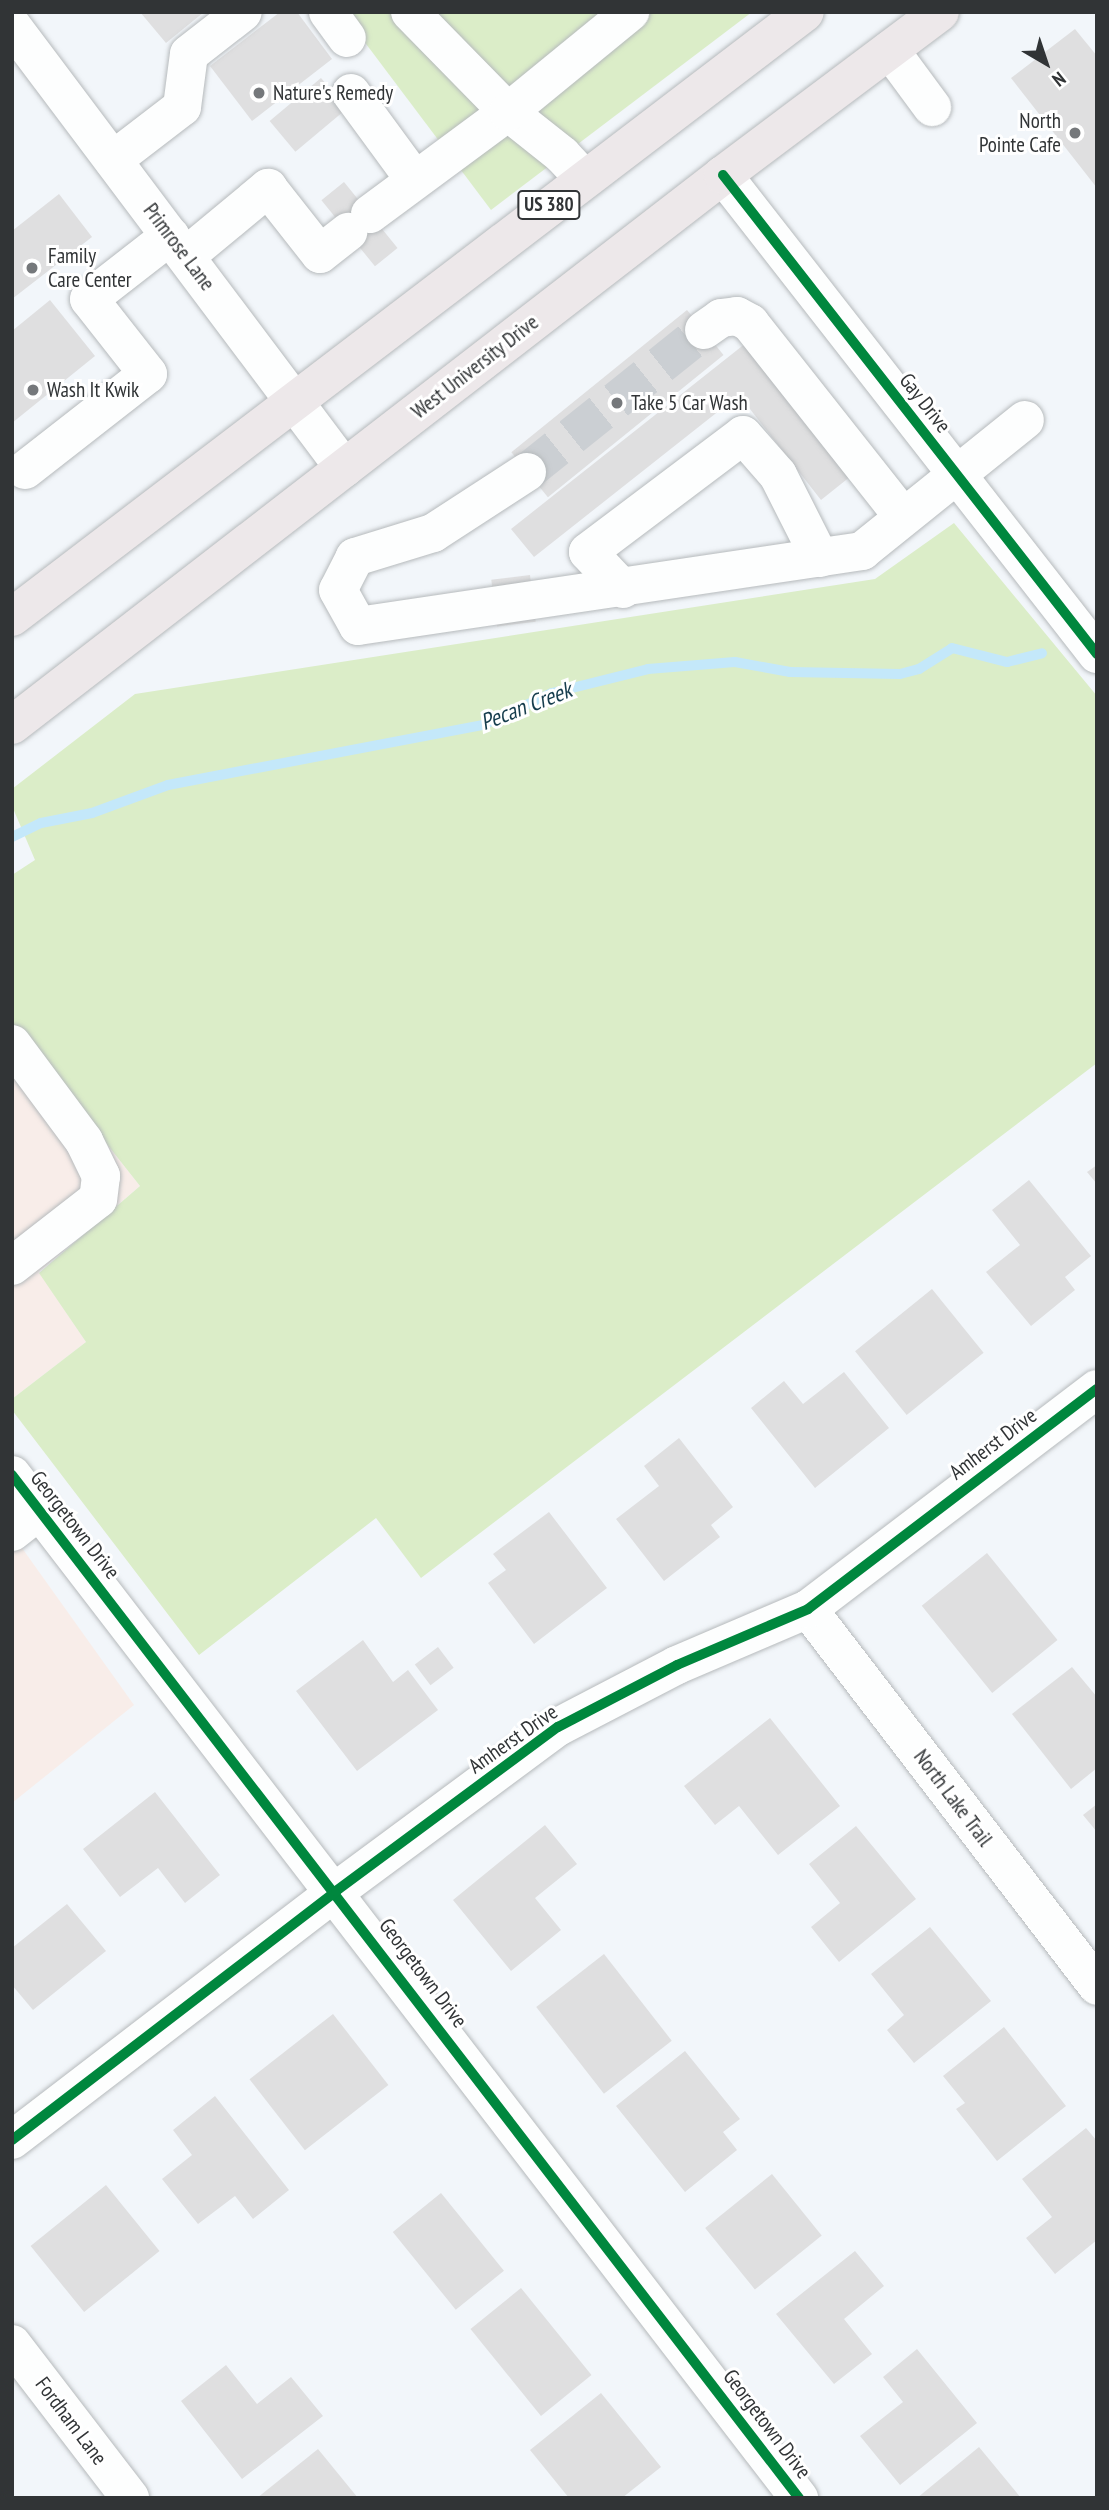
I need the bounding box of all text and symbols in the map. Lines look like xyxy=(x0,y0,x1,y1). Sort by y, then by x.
north arrow xyxy=(1011,28,1081,98)
text: N xyxy=(1048,67,1071,92)
place label: Nature's Remedy xyxy=(273,80,393,106)
marker: Nature's Remedy xyxy=(251,85,267,101)
place label: North Pointe Cafe xyxy=(979,108,1061,158)
marker: North Pointe Cafe xyxy=(1067,125,1083,141)
road number: US 380 xyxy=(516,190,582,220)
street label: Primrose Lane xyxy=(138,198,220,296)
place label: Family Care Center xyxy=(48,243,132,293)
marker: Family Care Center xyxy=(22,258,42,278)
street label: West University Drive xyxy=(406,310,544,424)
street label: Gay Drive xyxy=(894,368,956,438)
place label: Wash It Kwik xyxy=(47,377,139,403)
marker: Wash It Kwik xyxy=(25,382,41,398)
place label: Take 5 Car Wash xyxy=(631,390,748,416)
marker: Take 5 Car Wash xyxy=(609,395,625,411)
water label: Pecan Creek xyxy=(476,676,576,736)
street label: Amherst Drive xyxy=(944,1403,1042,1485)
street label: Georgetown Drive xyxy=(25,1466,125,1584)
street label: Amherst Drive xyxy=(464,1699,562,1779)
street label: North Lake Trail xyxy=(908,1744,998,1852)
street label: Georgetown Drive xyxy=(374,1913,472,2033)
street label: Georgetown Drive xyxy=(718,2364,816,2484)
street label: Fordham Lane xyxy=(30,2372,112,2470)

